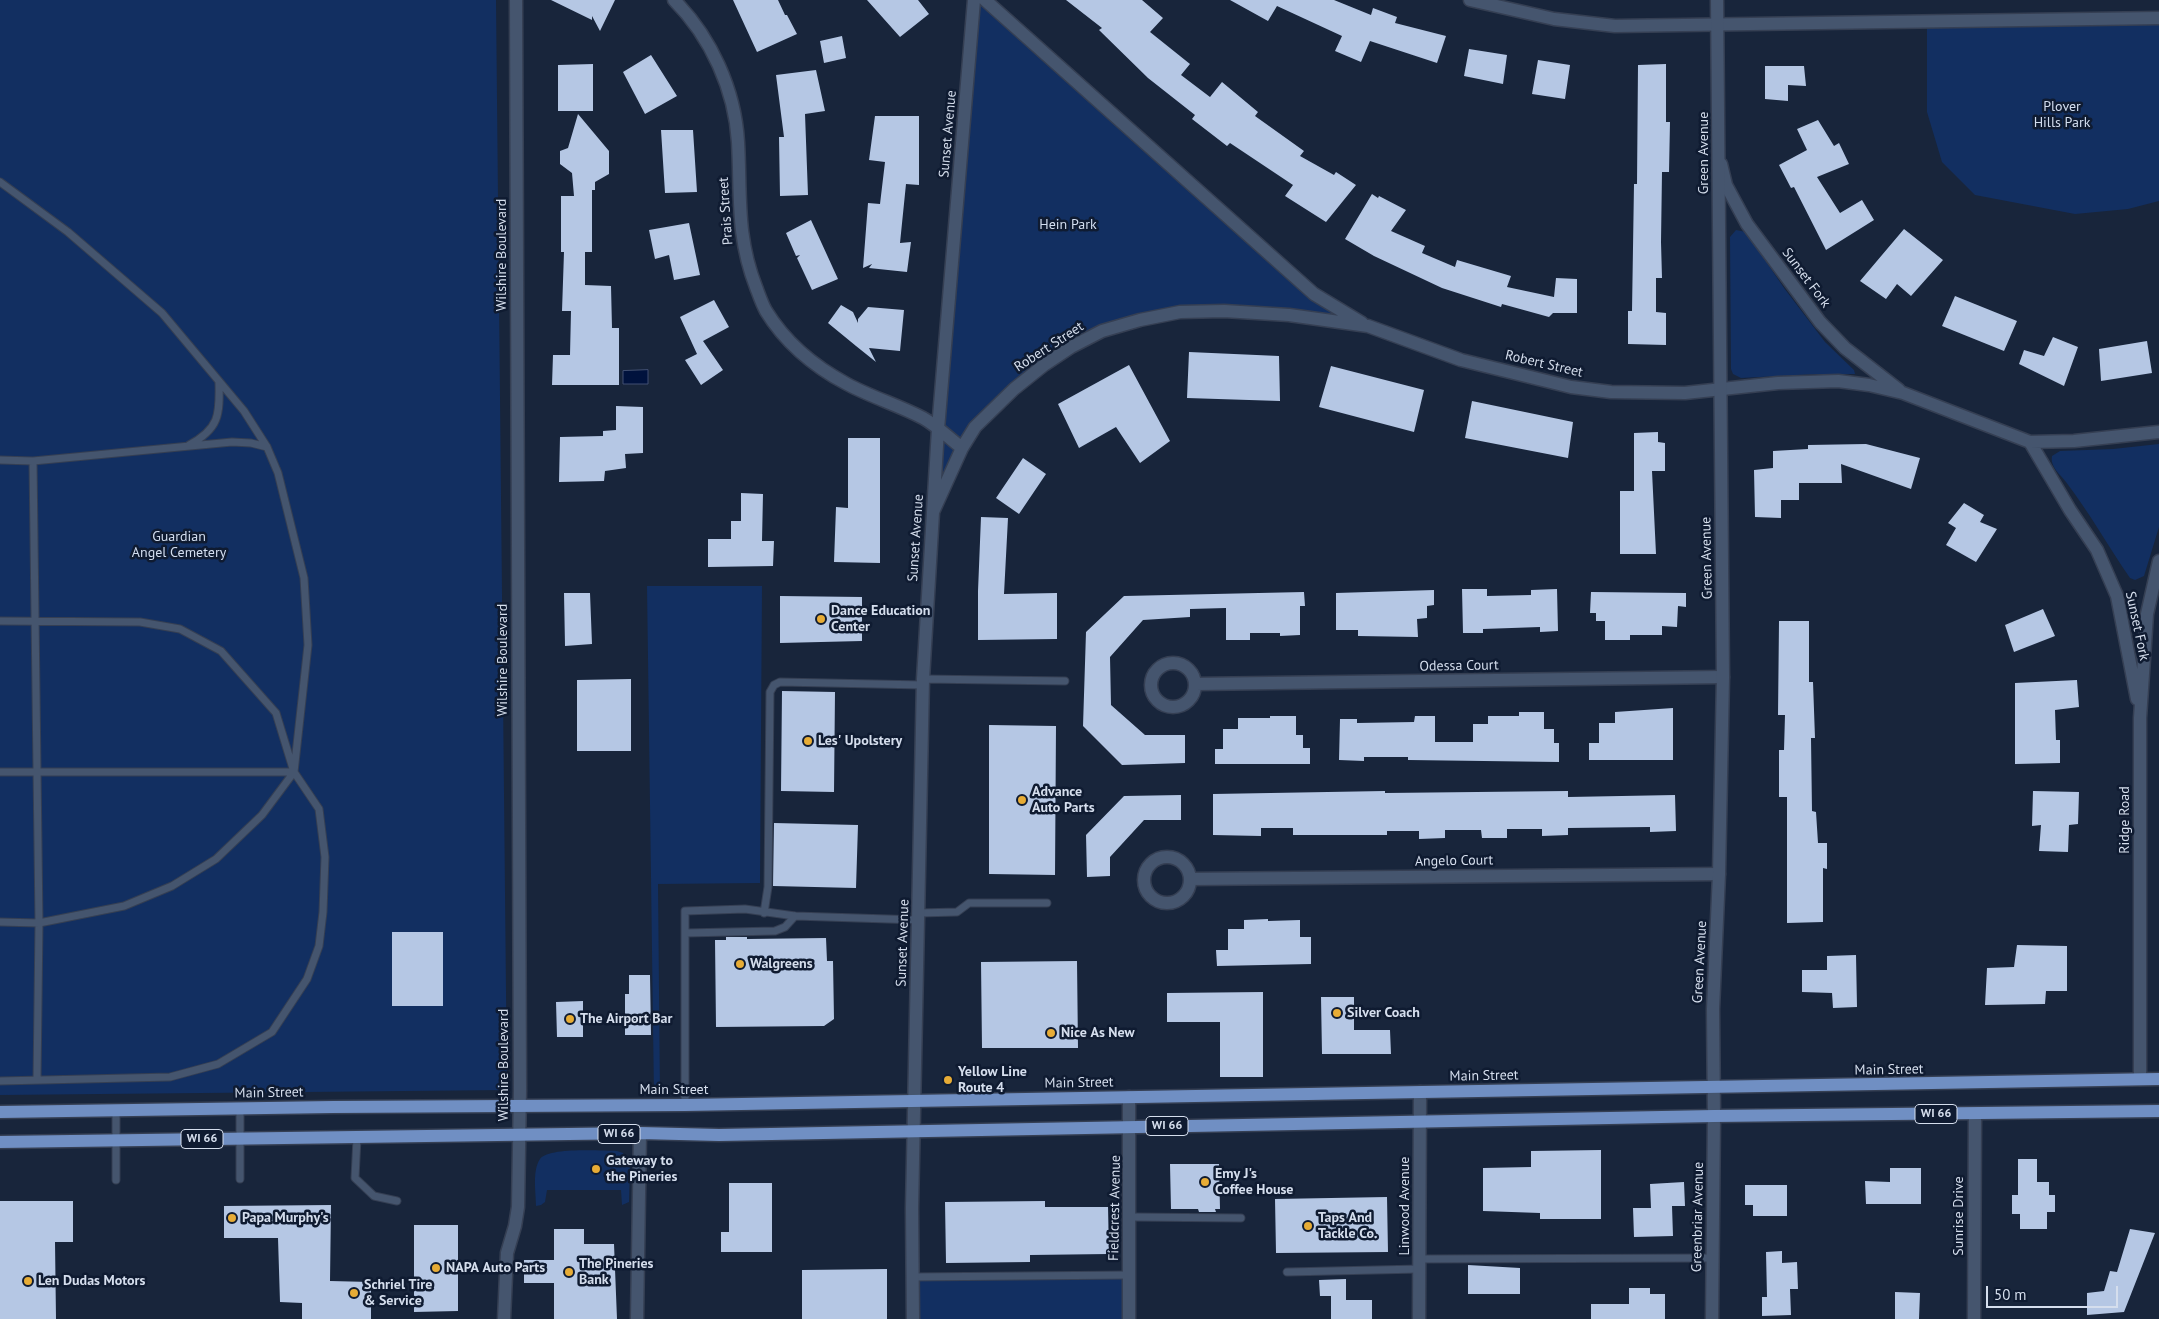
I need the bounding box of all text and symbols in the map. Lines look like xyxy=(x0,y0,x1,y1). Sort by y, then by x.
street label: Sunset Avenue xyxy=(936,90,960,178)
park label: Plover Hills Park xyxy=(2034,99,2090,132)
street label: Green Avenue xyxy=(1696,112,1712,194)
street label: Prais Street xyxy=(715,176,737,246)
street label: Wilshire Boulevard xyxy=(494,199,510,311)
park label: Hein Park xyxy=(1039,217,1097,233)
street label: Sunset Fork xyxy=(1778,245,1834,311)
street label: Robert Street xyxy=(1011,318,1087,376)
street label: Robert Street xyxy=(1503,347,1585,381)
street label: Sunset Avenue xyxy=(905,494,927,582)
street label: Green Avenue xyxy=(1698,517,1716,599)
park label: Guardian Angel Cemetery xyxy=(132,529,226,562)
street label: Sunset Fork xyxy=(2121,590,2153,662)
place label: Dance Education Center xyxy=(831,603,930,636)
street label: Wilshire Boulevard xyxy=(495,604,511,716)
marker: Dance Education Center xyxy=(815,613,827,625)
street label: Odessa Court xyxy=(1419,657,1499,675)
place label: Les' Upolstery xyxy=(818,733,902,749)
marker: Les' Upolstery xyxy=(802,735,814,747)
place label: Advance Auto Parts xyxy=(1032,784,1095,816)
street label: Ridge Road xyxy=(2117,786,2133,854)
marker: Advance Auto Parts xyxy=(1016,794,1028,806)
street label: Angelo Court xyxy=(1415,852,1493,870)
street label: Sunset Avenue xyxy=(893,899,913,987)
street label: Green Avenue xyxy=(1689,920,1711,1004)
place label: Walgreens xyxy=(750,956,813,972)
marker: Walgreens xyxy=(734,958,746,970)
place label: Silver Coach xyxy=(1347,1005,1420,1021)
marker: Silver Coach xyxy=(1331,1007,1343,1019)
street label: Wilshire Boulevard xyxy=(496,1009,512,1121)
place label: The Airport Bar xyxy=(580,1011,672,1027)
marker: The Airport Bar xyxy=(564,1013,576,1025)
place label: Nice As New xyxy=(1061,1025,1135,1041)
marker: Nice As New xyxy=(1045,1027,1057,1039)
street label: Main Street xyxy=(1854,1061,1924,1079)
place label: Yellow Line Route 4 xyxy=(958,1064,1027,1096)
street label: Main Street xyxy=(1449,1067,1519,1085)
marker: Yellow Line Route 4 xyxy=(942,1074,954,1086)
street label: Main Street xyxy=(1044,1074,1114,1092)
street label: Main Street xyxy=(640,1082,708,1098)
street label: Main Street xyxy=(234,1084,304,1102)
road number: WI 66 xyxy=(1915,1104,1957,1124)
road number: WI 66 xyxy=(1146,1116,1188,1136)
road number: WI 66 xyxy=(598,1124,640,1144)
road number: WI 66 xyxy=(181,1130,223,1148)
place label: Gateway to the Pineries xyxy=(606,1153,677,1186)
street label: Fieldcrest Avenue xyxy=(1106,1155,1124,1261)
street label: Linwood Avenue xyxy=(1397,1157,1413,1255)
street label: Greenbriar Avenue xyxy=(1689,1162,1707,1272)
marker: Gateway to the Pineries xyxy=(590,1163,602,1175)
place label: Emy J's Coffee House xyxy=(1215,1166,1293,1198)
marker: Emy J's Coffee House xyxy=(1199,1176,1211,1188)
street label: Sunrise Drive xyxy=(1951,1176,1967,1256)
place label: Papa Murphy's xyxy=(242,1210,329,1226)
place label: Taps And Tackle Co. xyxy=(1318,1210,1377,1242)
marker: Papa Murphy's xyxy=(226,1212,238,1224)
marker: Taps And Tackle Co. xyxy=(1302,1220,1314,1232)
place label: The Pineries Bank xyxy=(579,1256,653,1288)
place label: NAPA Auto Parts xyxy=(446,1260,545,1276)
marker: NAPA Auto Parts xyxy=(430,1262,442,1274)
marker: The Pineries Bank xyxy=(563,1266,575,1278)
place label: Len Dudas Motors xyxy=(38,1273,145,1289)
marker: Len Dudas Motors xyxy=(22,1275,34,1287)
scale bar xyxy=(1989,1276,2122,1308)
place label: Schriel Tire & Service xyxy=(364,1277,432,1310)
text: 50 m xyxy=(1994,1285,2027,1304)
marker: Schriel Tire & Service xyxy=(348,1287,360,1299)

